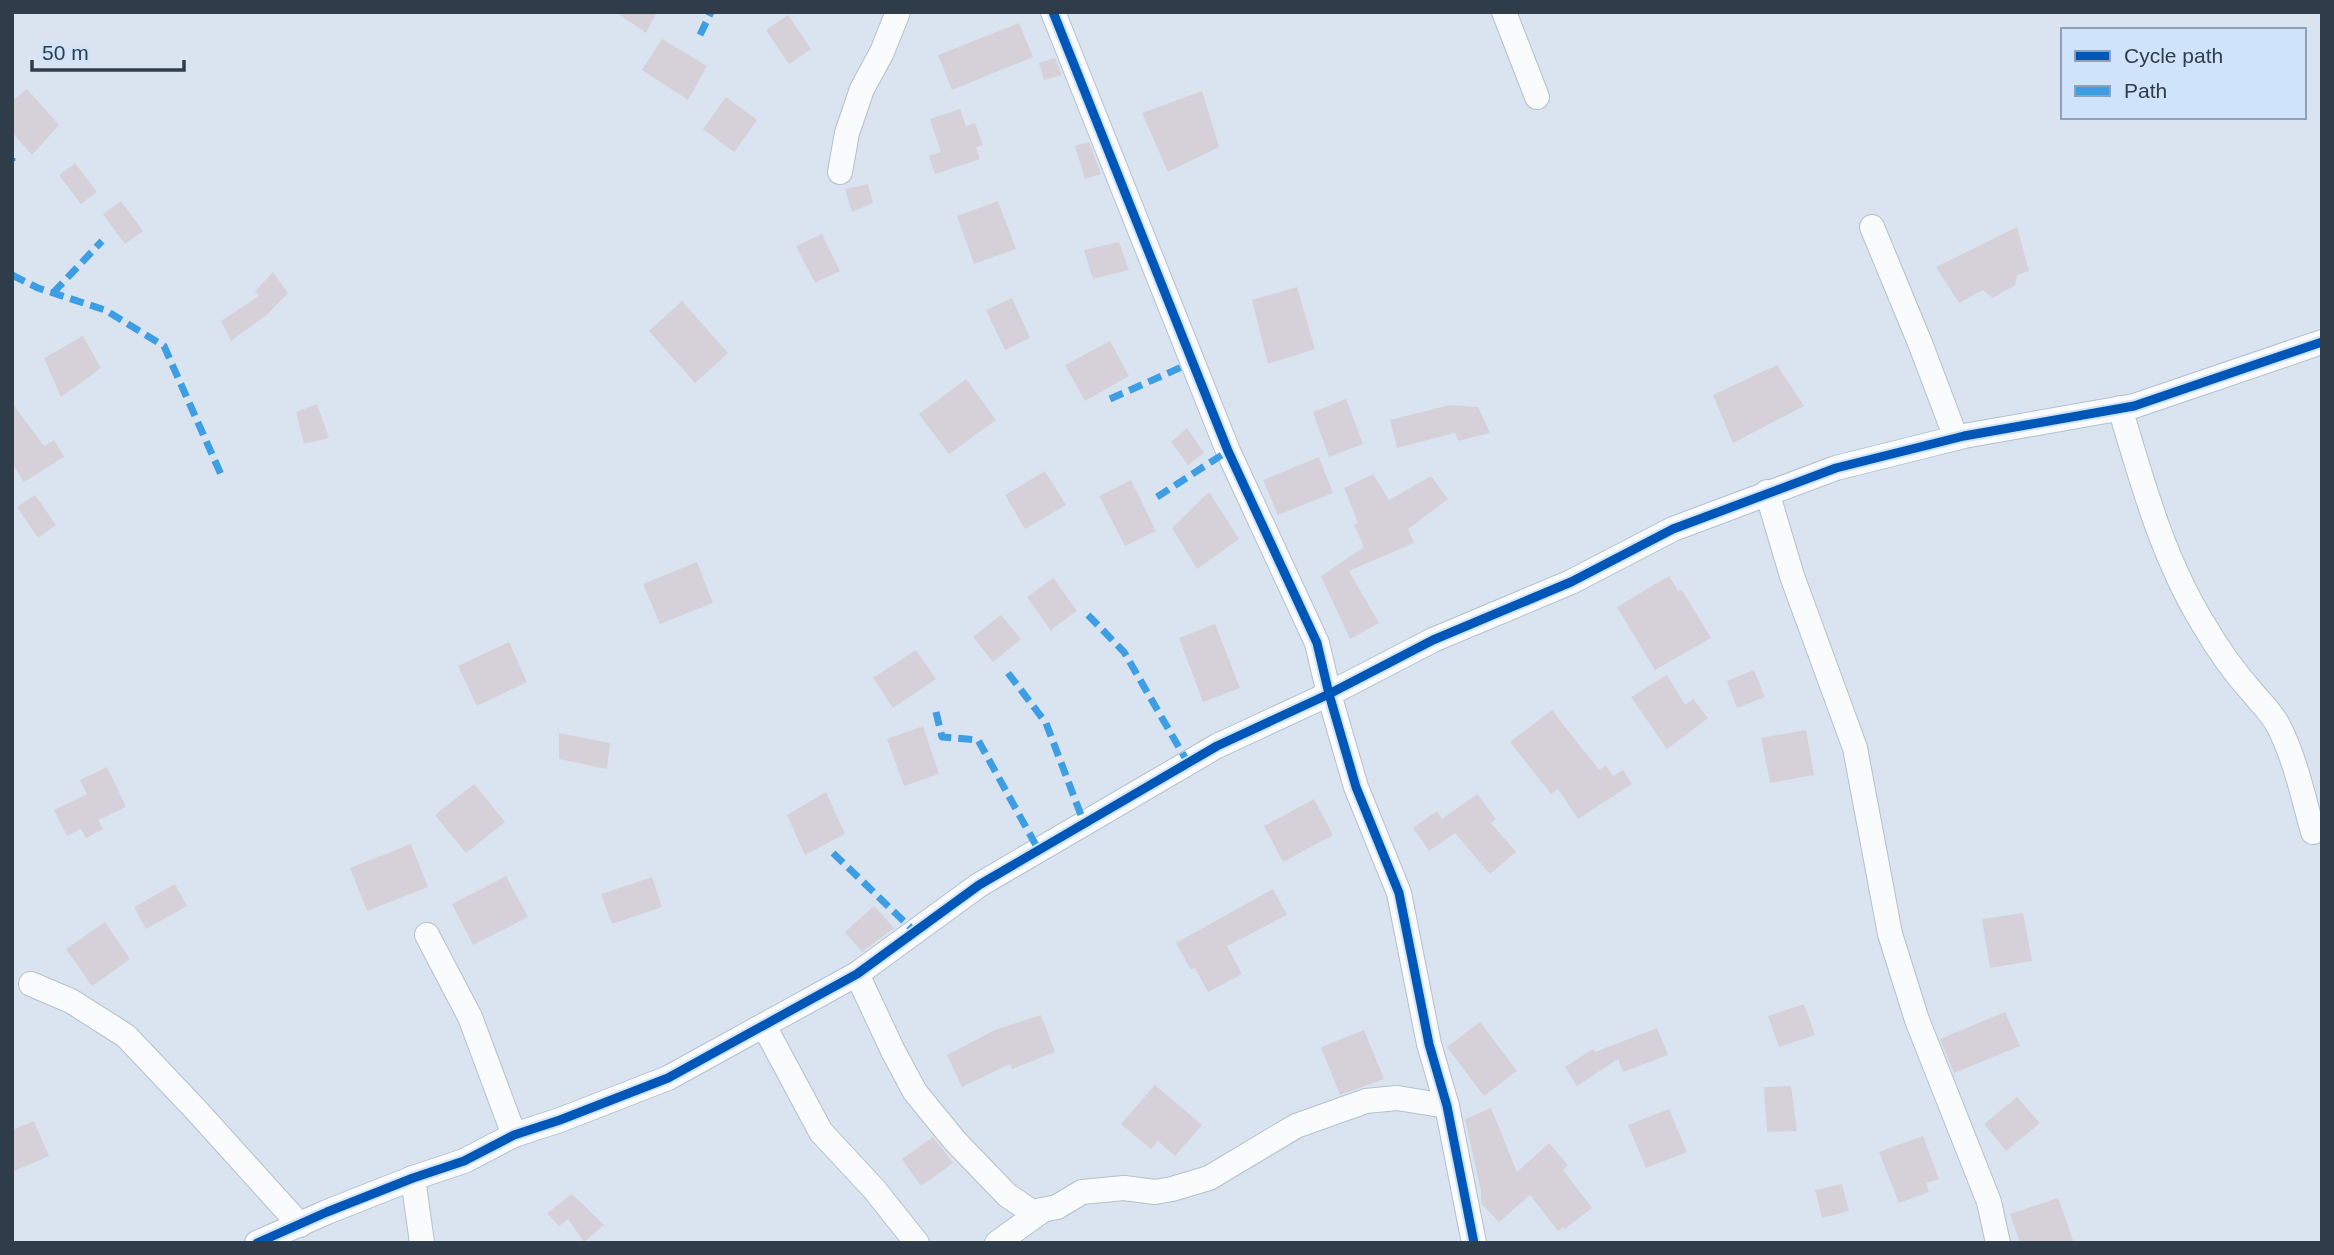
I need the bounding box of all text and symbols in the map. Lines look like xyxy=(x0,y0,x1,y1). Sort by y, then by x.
scale bar xyxy=(32,28,184,72)
legend xyxy=(2061,28,2306,119)
text: 50 m xyxy=(42,41,89,64)
text: Cycle path xyxy=(2124,44,2223,67)
text: Path xyxy=(2124,79,2167,102)

